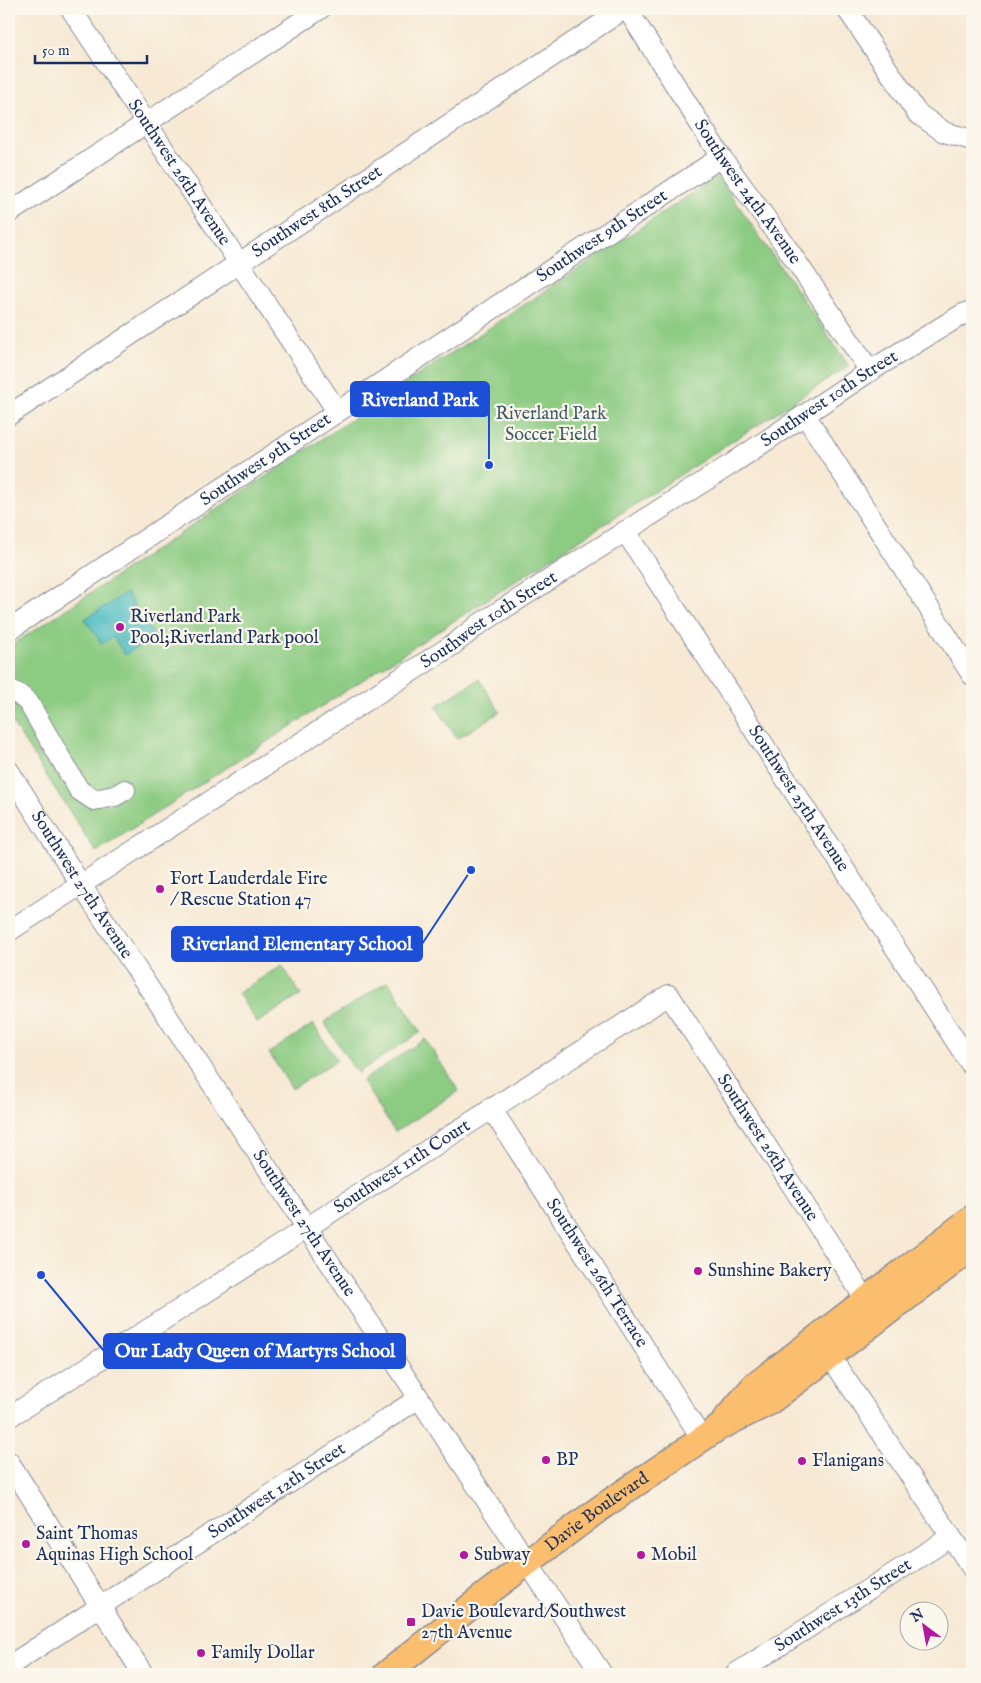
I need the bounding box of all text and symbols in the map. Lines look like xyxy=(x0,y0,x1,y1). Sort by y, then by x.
scale bar xyxy=(35,32,148,64)
text: 50 m xyxy=(42,41,70,60)
street label: Southwest 26th Avenue xyxy=(122,95,236,250)
street label: Southwest 24th Avenue xyxy=(689,115,806,269)
street label: Southwest 8th Street xyxy=(247,160,387,263)
street label: Southwest 9th Street xyxy=(532,184,672,288)
street label: Southwest 10th Street xyxy=(756,345,902,453)
callout: Riverland Park xyxy=(351,382,489,416)
text: Riverland Park xyxy=(361,389,479,413)
park label: Riverland Park Soccer Field xyxy=(495,403,607,447)
street label: Southwest 9th Street xyxy=(196,408,335,511)
street label: Southwest 10th Street xyxy=(416,566,562,674)
place label: Riverland Park Pool;Riverland Park pool xyxy=(130,606,319,650)
marker: Riverland Park Pool;Riverland Park pool xyxy=(114,621,126,633)
street label: Southwest 25th Avenue xyxy=(743,721,854,876)
street label: Southwest 27th Avenue xyxy=(26,806,138,963)
place label: Fort Lauderdale Fire / Rescue Station 47 xyxy=(170,868,328,912)
marker: Fort Lauderdale Fire / Rescue Station 47 xyxy=(154,883,166,895)
callout: Riverland Elementary School xyxy=(172,927,422,961)
text: Riverland Elementary School xyxy=(182,933,413,957)
street label: Southwest 26th Avenue xyxy=(711,1069,824,1226)
street label: Southwest 11th Court xyxy=(329,1114,475,1219)
street label: Southwest 27th Avenue xyxy=(247,1145,361,1301)
street label: Southwest 26th Terrace xyxy=(541,1194,653,1352)
place label: Sunshine Bakery xyxy=(708,1260,832,1283)
marker: Sunshine Bakery xyxy=(692,1265,704,1277)
callout: Our Lady Queen of Martyrs School xyxy=(104,1334,405,1368)
text: Our Lady Queen of Martyrs School xyxy=(115,1340,396,1364)
street label: Southwest 12th Street xyxy=(204,1438,350,1544)
place label: BP xyxy=(556,1449,578,1472)
place label: Flanigans xyxy=(812,1450,884,1473)
marker: BP xyxy=(540,1454,552,1466)
marker: Flanigans xyxy=(796,1455,808,1467)
street label: Davie Boulevard xyxy=(540,1467,654,1557)
place label: Saint Thomas Aquinas High School xyxy=(35,1523,193,1567)
marker: Saint Thomas Aquinas High School xyxy=(20,1538,32,1550)
place label: Subway xyxy=(474,1544,530,1567)
place label: Mobil xyxy=(651,1544,697,1567)
marker: Subway xyxy=(458,1549,470,1561)
marker: Mobil xyxy=(635,1549,647,1561)
street label: Southwest 13th Street xyxy=(770,1553,916,1657)
north arrow xyxy=(898,1600,948,1650)
place label: Davie Boulevard/Southwest 27th Avenue xyxy=(421,1601,626,1645)
text: N xyxy=(907,1605,928,1627)
marker: Davie Boulevard/Southwest 27th Avenue xyxy=(405,1616,417,1628)
place label: Family Dollar xyxy=(211,1642,315,1665)
marker: Family Dollar xyxy=(195,1647,207,1659)

